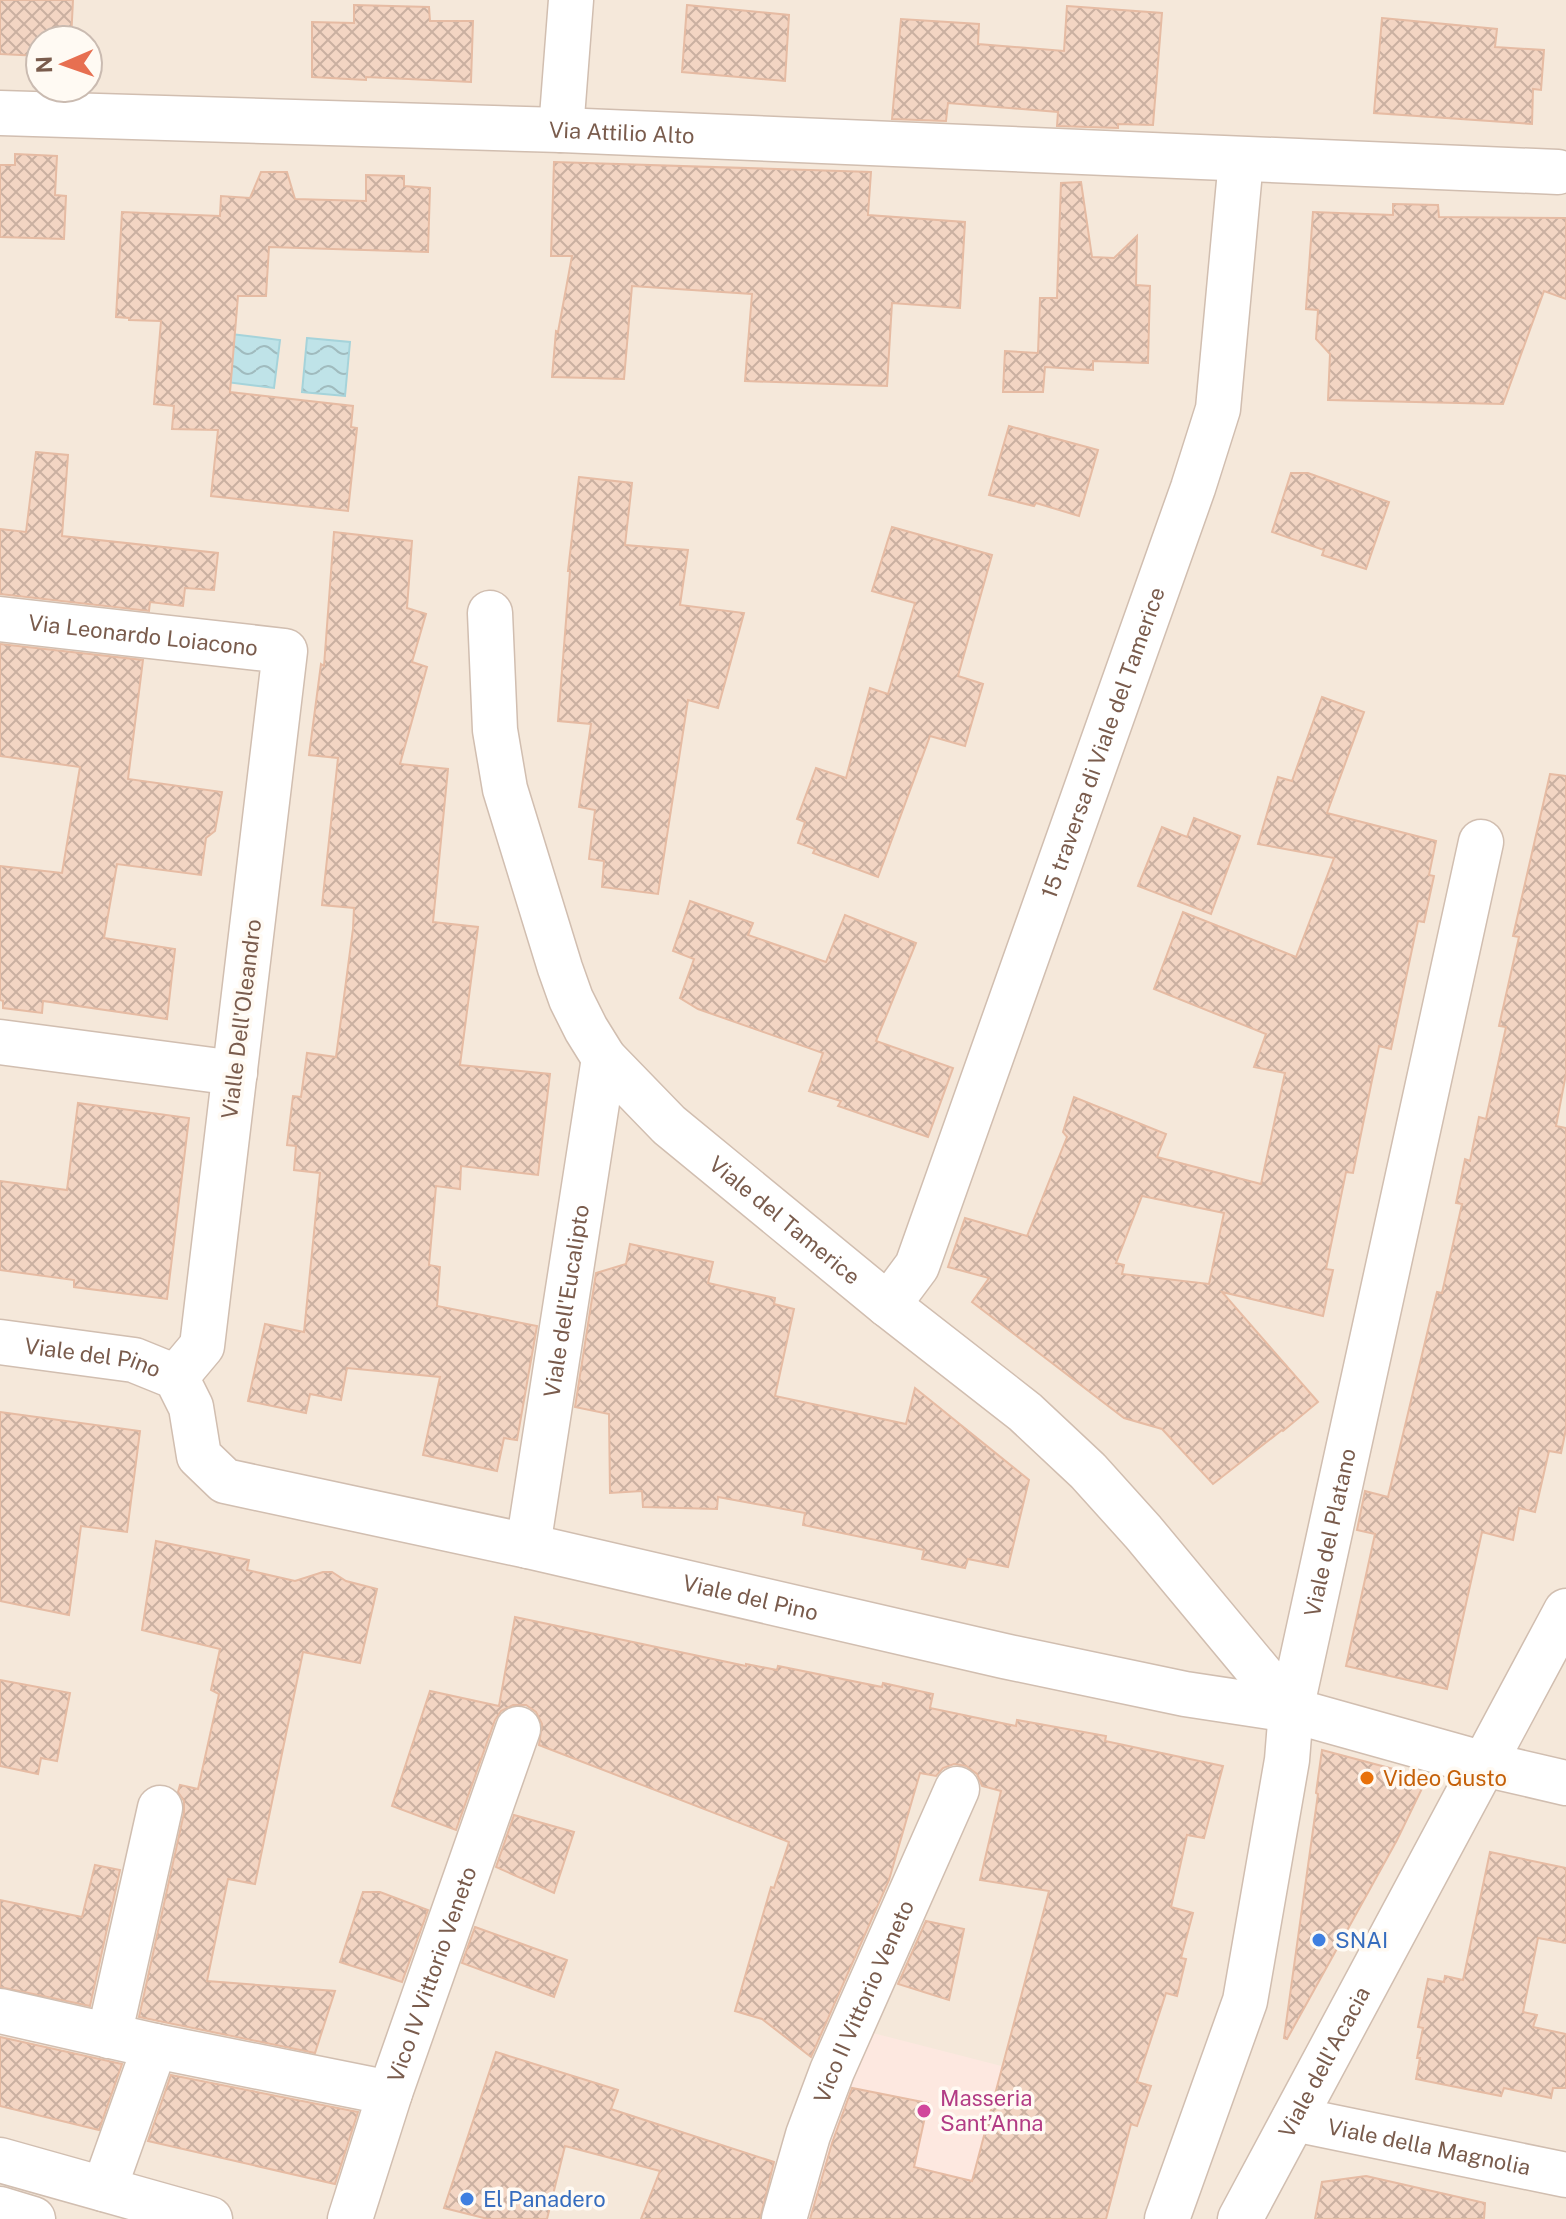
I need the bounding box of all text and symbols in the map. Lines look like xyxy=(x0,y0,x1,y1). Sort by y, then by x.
north arrow xyxy=(24,24,104,104)
text: N xyxy=(31,56,57,74)
street label: Via Attilio Alto xyxy=(549,117,695,149)
street label: 15 traversa di Viale del Tamerice xyxy=(1036,584,1170,902)
street label: Via Leonardo Loiacono xyxy=(27,609,259,661)
street label: Vialle Dell'Oleandro xyxy=(216,918,266,1120)
street label: Viale del Tamerice xyxy=(704,1151,865,1290)
street label: Viale dell'Eucalipto xyxy=(538,1203,594,1399)
street label: Viale del Pino xyxy=(23,1332,165,1383)
street label: Viale del Platano xyxy=(1299,1446,1361,1619)
street label: Viale del Pino xyxy=(680,1569,821,1626)
place label: Video Gusto xyxy=(1383,1765,1507,1791)
marker: Video Gusto xyxy=(1358,1769,1376,1787)
street label: Vico IV Vittorio Veneto xyxy=(382,1863,482,2086)
street label: Vico II Vittorio Veneto xyxy=(808,1896,919,2106)
place label: SNAI xyxy=(1335,1927,1388,1953)
marker: SNAI xyxy=(1310,1931,1328,1949)
street label: Viale dell'Acacia xyxy=(1273,1982,1375,2142)
place label: Masseria Sant’Anna xyxy=(940,2085,1044,2136)
marker: Masseria Sant’Anna xyxy=(915,2102,933,2120)
street label: Viale della Magnolia xyxy=(1325,2113,1533,2180)
place label: El Panadero xyxy=(483,2186,606,2212)
marker: El Panadero xyxy=(458,2190,476,2208)

